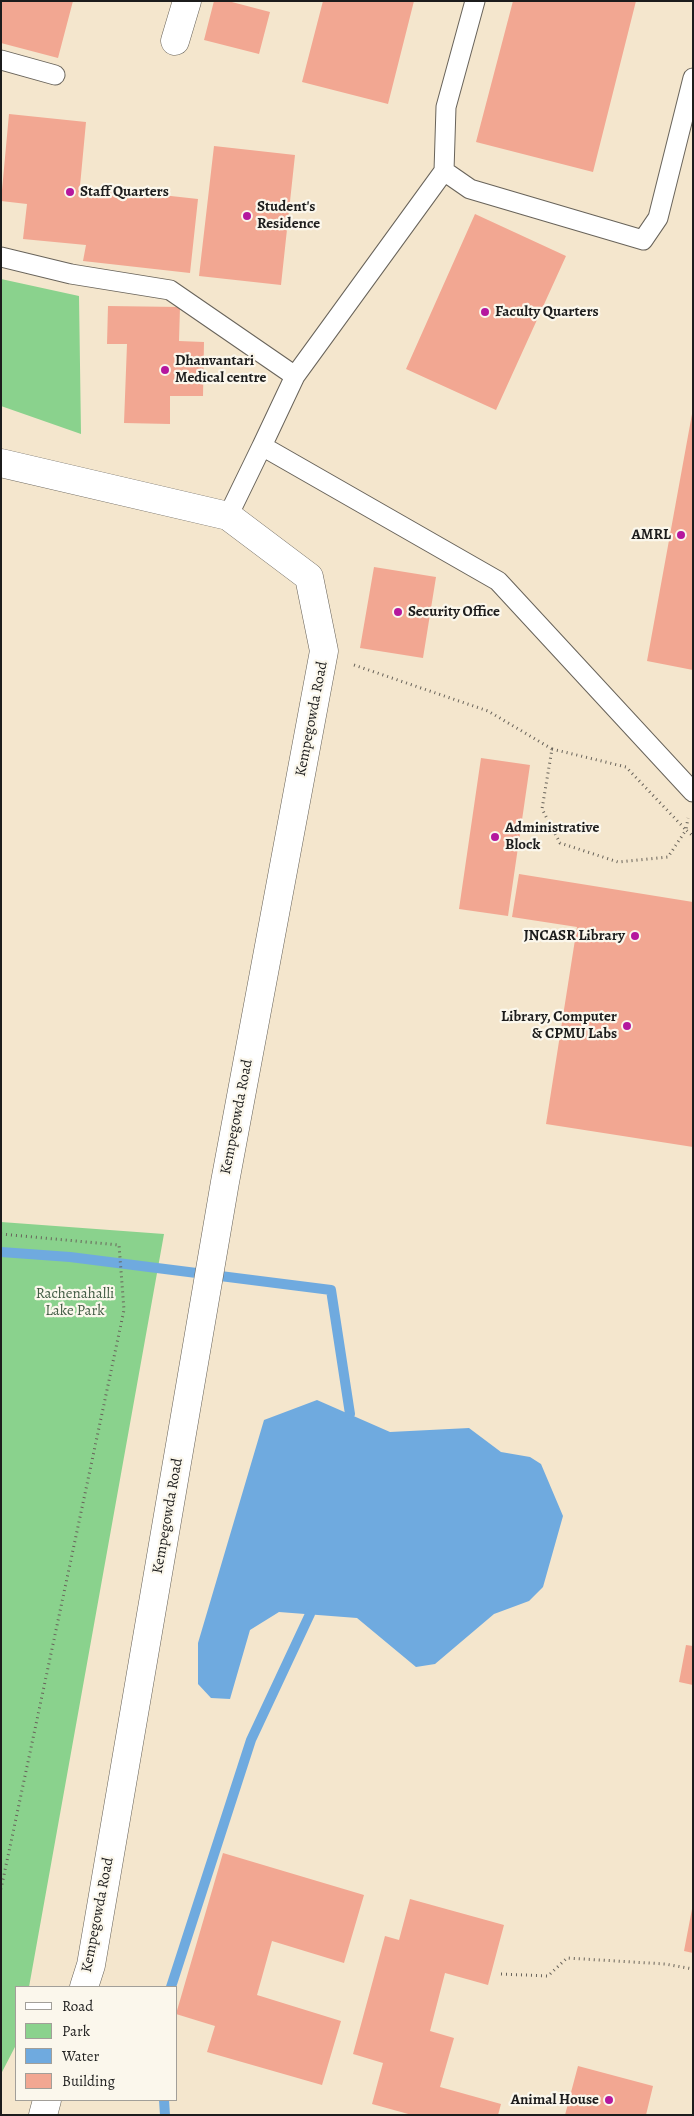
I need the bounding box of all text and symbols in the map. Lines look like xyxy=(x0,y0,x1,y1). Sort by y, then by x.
place label: Staff Quarters xyxy=(80,183,169,201)
marker: Staff Quarters xyxy=(64,186,76,198)
place label: Student's Residence xyxy=(257,198,320,233)
marker: Student's Residence xyxy=(241,210,253,222)
place label: Faculty Quarters xyxy=(495,303,599,321)
marker: Faculty Quarters xyxy=(479,306,491,318)
place label: Dhanvantari Medical centre xyxy=(175,352,266,387)
marker: Dhanvantari Medical centre xyxy=(159,364,171,376)
place label: AMRL xyxy=(631,526,671,544)
marker: AMRL xyxy=(675,529,687,541)
place label: Security Office xyxy=(408,603,500,621)
marker: Security Office xyxy=(392,606,404,618)
street label: Kempegowda Road xyxy=(292,660,332,778)
place label: Administrative Block xyxy=(505,819,599,854)
marker: Administrative Block xyxy=(489,831,501,843)
place label: JNCASR Library xyxy=(524,927,625,945)
marker: JNCASR Library xyxy=(629,930,641,942)
place label: Library, Computer & CPMU Labs xyxy=(501,1008,617,1043)
marker: Library, Computer & CPMU Labs xyxy=(621,1020,633,1032)
street label: Kempegowda Road xyxy=(217,1058,257,1176)
park label: Rachenahalli Lake Park xyxy=(36,1285,114,1320)
street label: Kempegowda Road xyxy=(149,1457,187,1575)
street label: Kempegowda Road xyxy=(78,1856,118,1974)
legend xyxy=(15,1986,178,2101)
text: Road xyxy=(62,1996,93,2016)
text: Park xyxy=(62,2021,90,2041)
text: Water xyxy=(62,2046,99,2066)
text: Building xyxy=(62,2071,115,2091)
place label: Animal House xyxy=(511,2091,599,2109)
marker: Animal House xyxy=(603,2094,615,2106)

